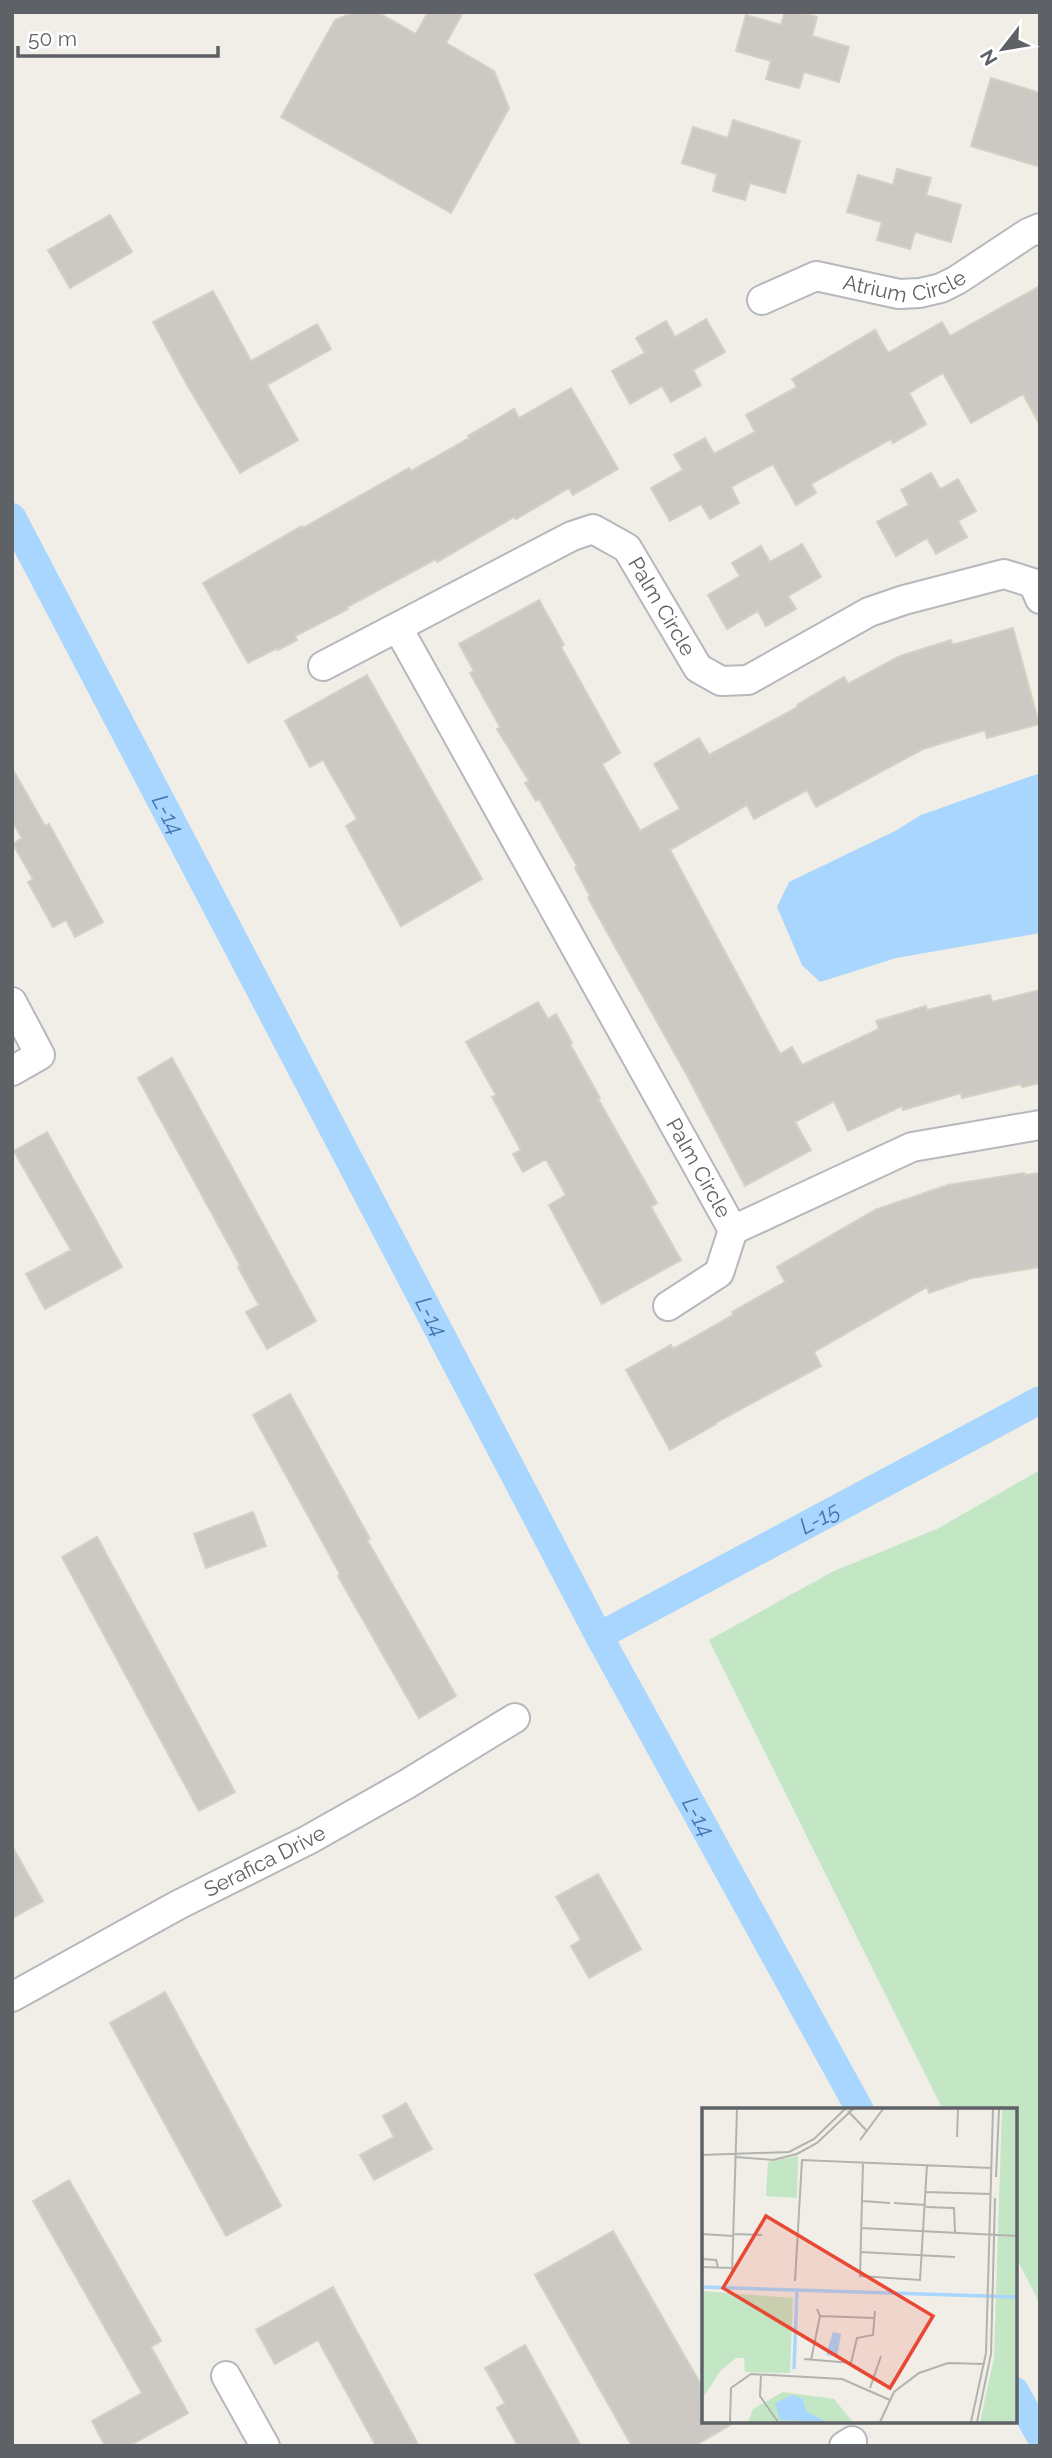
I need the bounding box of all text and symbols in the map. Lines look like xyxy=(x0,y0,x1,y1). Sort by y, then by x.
scale bar xyxy=(18,14,217,58)
north arrow xyxy=(968,14,1038,84)
text: 50 m xyxy=(28,26,77,51)
text: N xyxy=(975,46,1002,70)
street label: Atrium Circle xyxy=(841,265,970,307)
street label: Palm Circle xyxy=(623,552,701,660)
water label: L-14 xyxy=(147,790,190,839)
street label: Palm Circle xyxy=(661,1113,737,1222)
water label: L-14 xyxy=(410,1292,454,1341)
water label: L-15 xyxy=(794,1496,844,1539)
water label: L-14 xyxy=(677,1792,721,1841)
street label: Serafica Drive xyxy=(200,1820,330,1902)
inset map xyxy=(702,2108,1017,2423)

